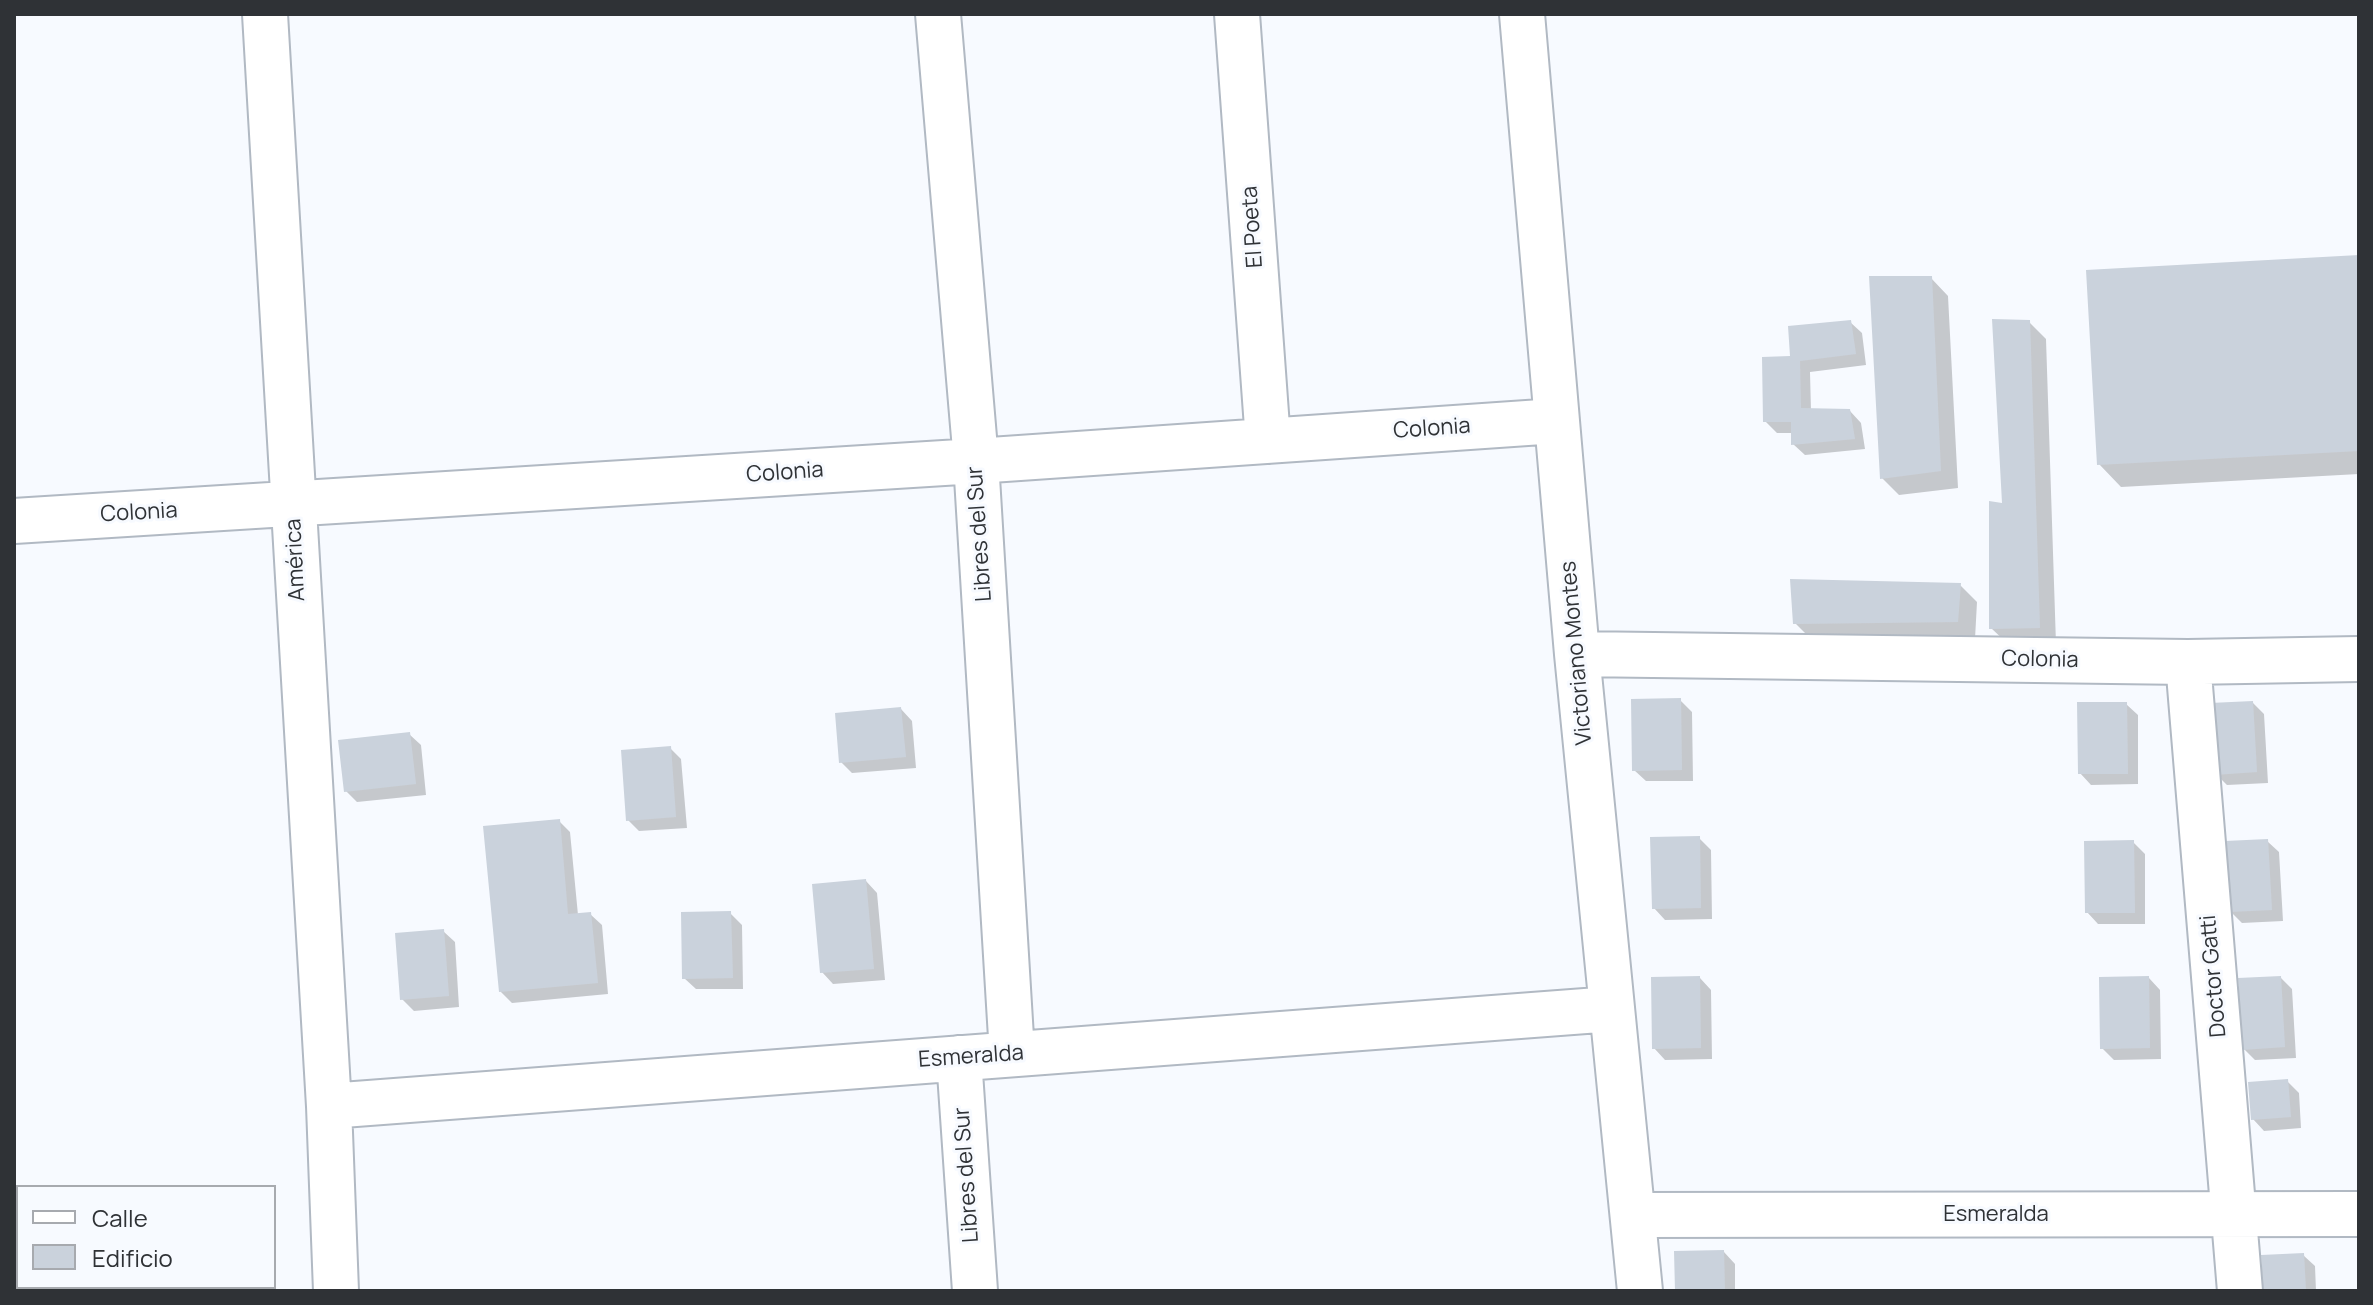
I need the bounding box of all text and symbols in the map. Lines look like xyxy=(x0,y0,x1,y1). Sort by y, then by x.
street label: El Poeta xyxy=(1237,185,1269,269)
street label: Colonia xyxy=(1393,413,1471,445)
street label: Colonia xyxy=(746,457,824,489)
street label: Libres del Sur xyxy=(962,465,998,603)
street label: Colonia xyxy=(100,498,178,528)
street label: América xyxy=(281,518,311,602)
street label: Victoriano Montes xyxy=(1556,560,1598,746)
street label: Colonia xyxy=(2001,646,2079,674)
street label: Doctor Gatti xyxy=(2195,914,2233,1038)
street label: Esmeralda xyxy=(917,1040,1025,1074)
street label: Libres del Sur xyxy=(949,1106,985,1244)
legend xyxy=(16,1185,276,1289)
text: Calle xyxy=(92,1201,148,1234)
street label: Esmeralda xyxy=(1943,1202,2049,1228)
text: Edificio xyxy=(92,1241,173,1274)

